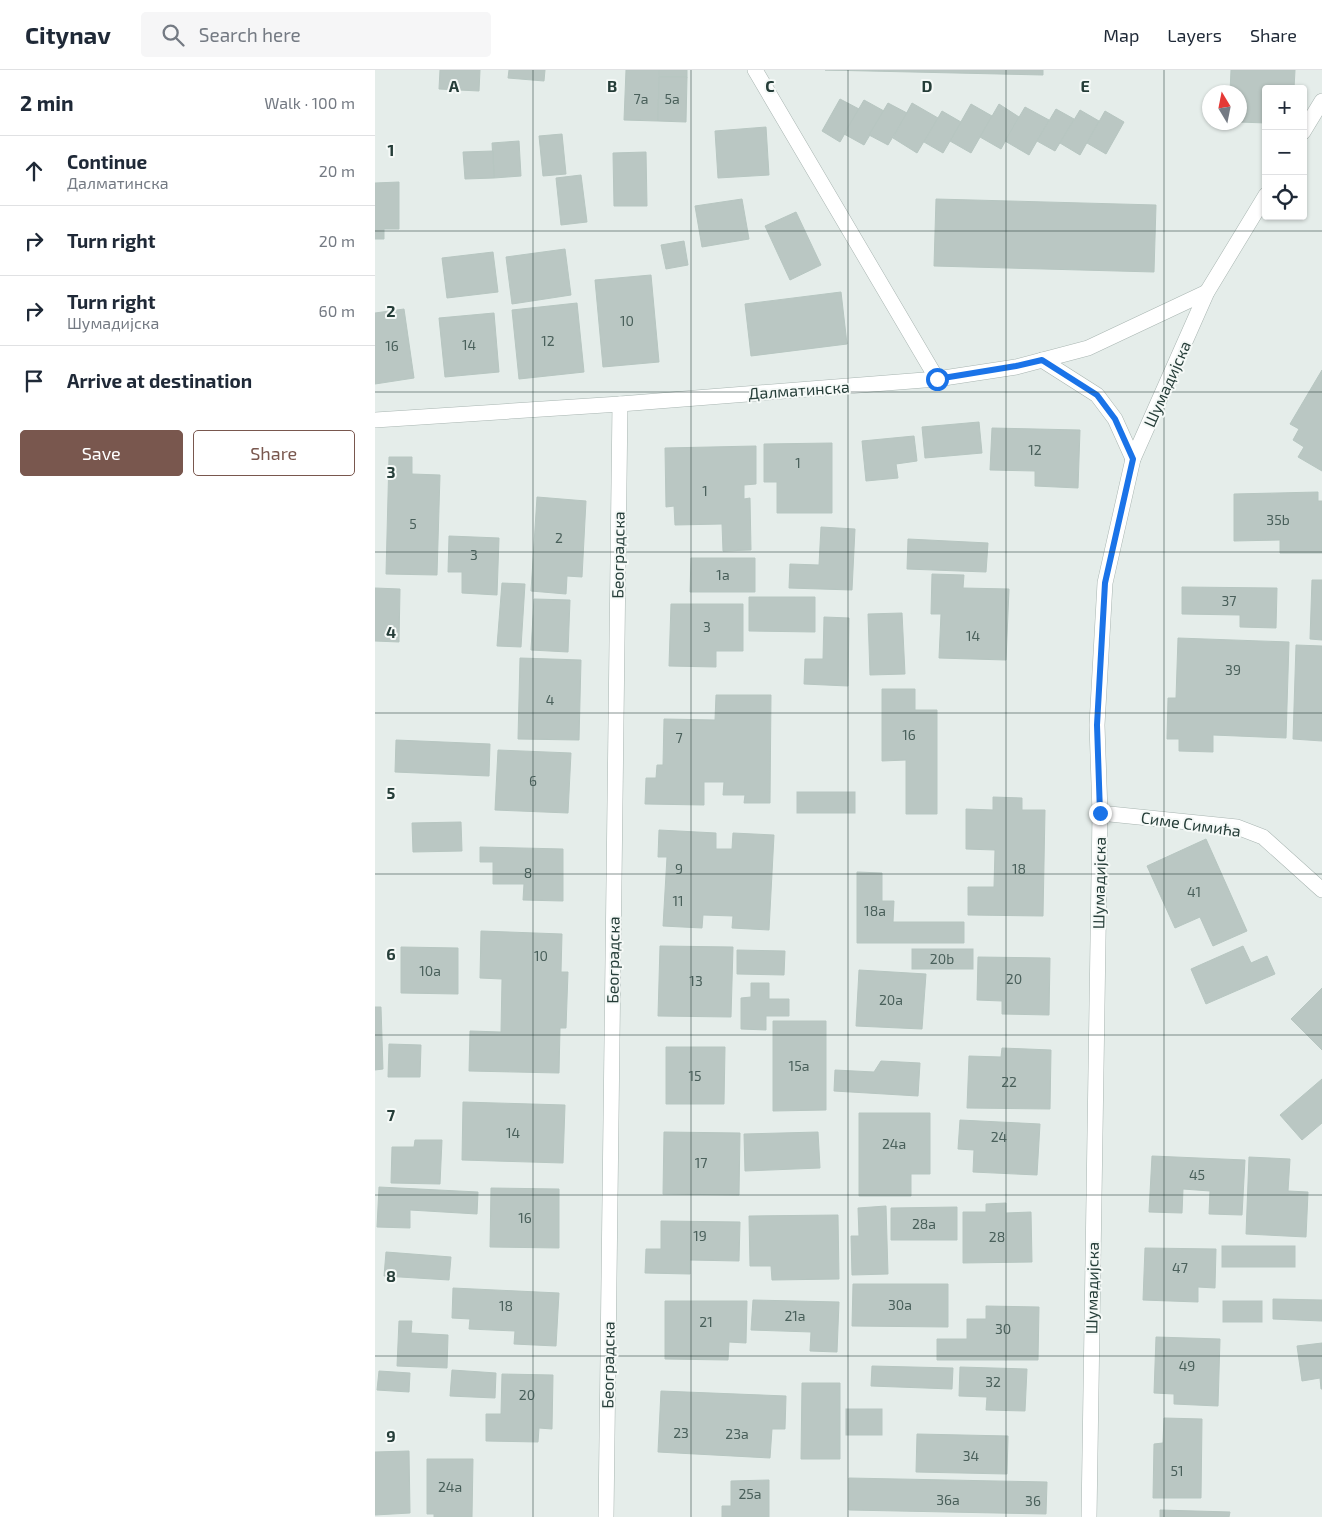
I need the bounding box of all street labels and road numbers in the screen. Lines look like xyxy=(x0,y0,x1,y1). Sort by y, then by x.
street label: Шумадијска xyxy=(1139,338,1195,430)
street label: Далматинска xyxy=(748,376,850,403)
street label: Београдска xyxy=(607,511,628,599)
street label: Симе Симића xyxy=(1140,807,1242,840)
street label: Шумадијска xyxy=(1088,837,1110,929)
street label: Београдска xyxy=(602,916,623,1004)
street label: Шумадијска xyxy=(1081,1242,1103,1334)
street label: Београдска xyxy=(597,1321,618,1409)

